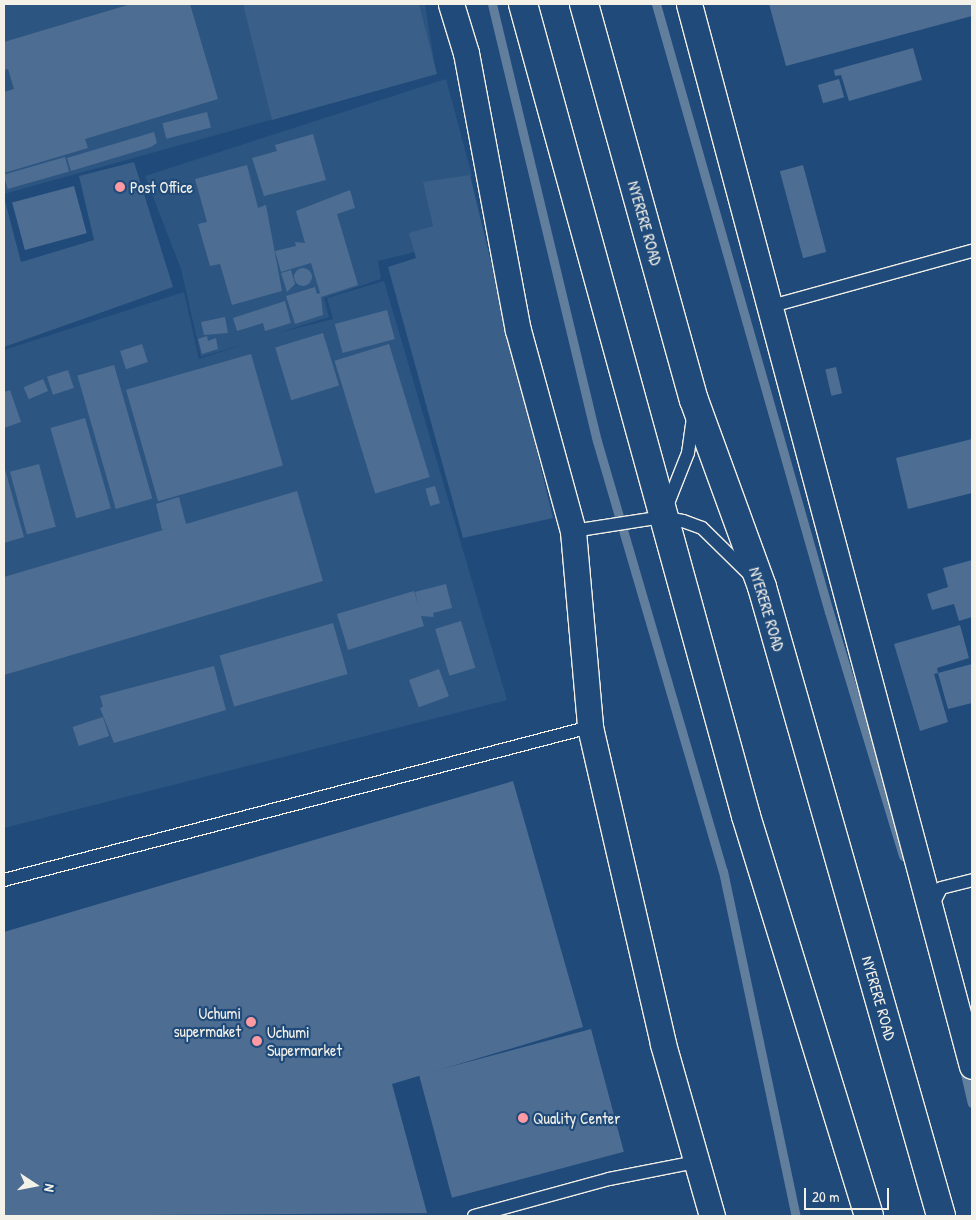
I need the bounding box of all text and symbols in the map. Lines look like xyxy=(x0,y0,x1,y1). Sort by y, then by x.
place label: Post Office xyxy=(130,177,193,197)
street label: NYERERE ROAD xyxy=(624,179,666,267)
marker: Post Office xyxy=(114,181,126,193)
street label: NYERERE ROAD xyxy=(745,565,789,653)
street label: NYERERE ROAD xyxy=(858,954,900,1042)
place label: Uchumi supermaket xyxy=(173,1003,241,1041)
marker: Uchumi supermaket xyxy=(245,1016,257,1028)
place label: Uchumi Supermarket xyxy=(267,1022,342,1060)
marker: Uchumi Supermarket xyxy=(251,1035,263,1047)
place label: Quality Center xyxy=(533,1108,620,1128)
marker: Quality Center xyxy=(517,1112,529,1124)
north arrow xyxy=(10,1160,60,1210)
scale bar xyxy=(806,1178,891,1210)
text: N xyxy=(40,1182,60,1193)
text: 20 m xyxy=(812,1186,839,1207)

